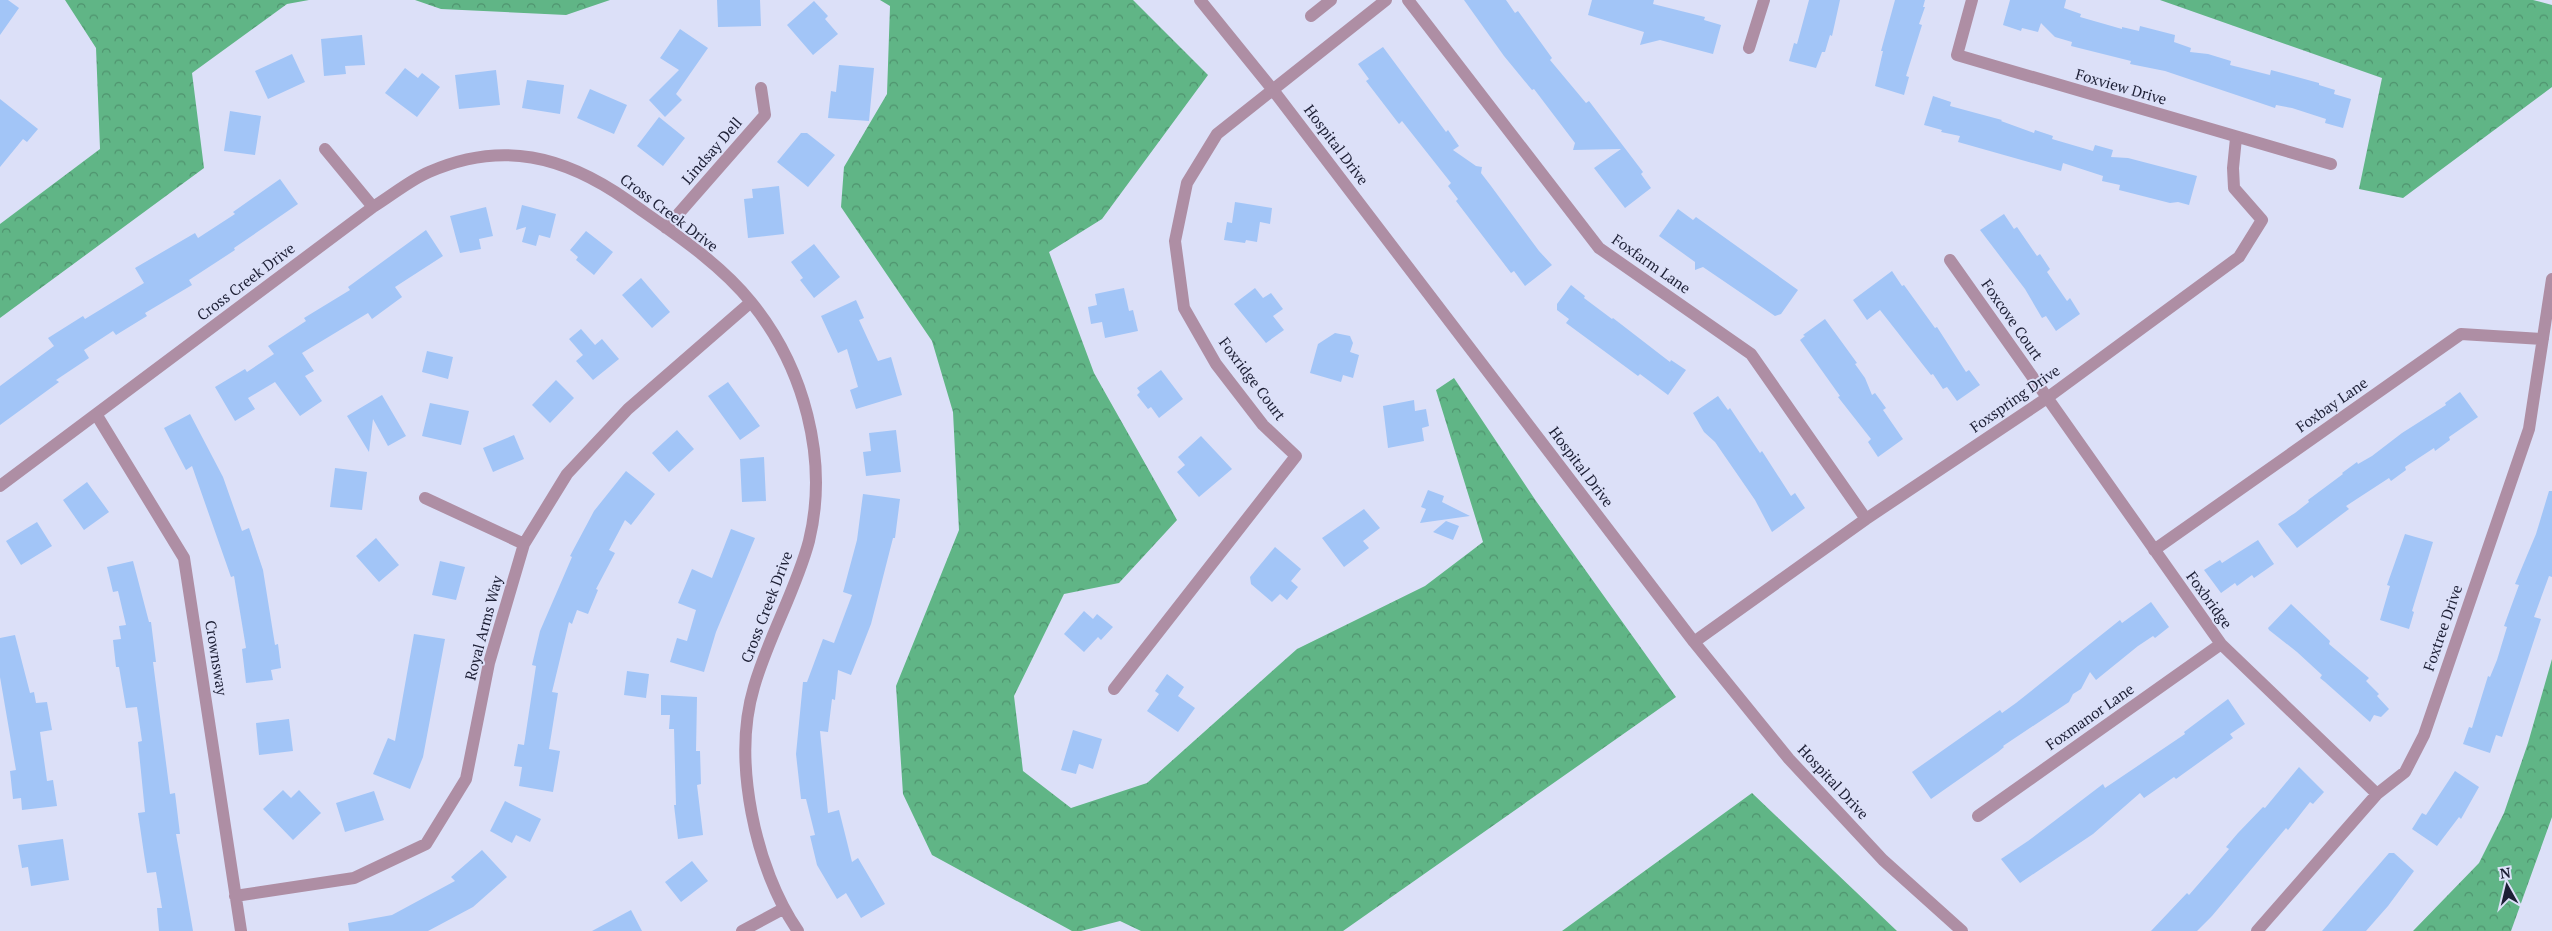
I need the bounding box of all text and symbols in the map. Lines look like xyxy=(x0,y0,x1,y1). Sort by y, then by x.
street label: Foxview Drive xyxy=(2073,63,2169,109)
street label: Hospital Drive xyxy=(1300,100,1374,189)
street label: Lindsay Dell xyxy=(677,113,746,188)
street label: Cross Creek Drive xyxy=(616,169,723,256)
street label: Foxfarm Lane xyxy=(1608,229,1695,298)
street label: Cross Creek Drive xyxy=(192,238,299,325)
street label: Foxcove Court xyxy=(1977,275,2048,364)
street label: Foxridge Court xyxy=(1215,333,1291,424)
street label: Foxspring Drive xyxy=(1965,360,2063,437)
street label: Foxbay Lane xyxy=(2292,372,2371,436)
street label: Hospital Drive xyxy=(1545,422,1619,511)
street label: Cross Creek Drive xyxy=(736,548,797,665)
street label: Foxbridge xyxy=(2182,567,2237,632)
street label: Royal Arms Way xyxy=(459,573,507,682)
street label: Foxtree Drive xyxy=(2418,582,2466,673)
street label: Crownsway xyxy=(201,619,233,697)
street label: Foxmanor Lane xyxy=(2041,678,2138,754)
street label: Hospital Drive xyxy=(1794,739,1874,823)
north arrow xyxy=(2482,861,2532,911)
text: N xyxy=(2499,862,2512,883)

